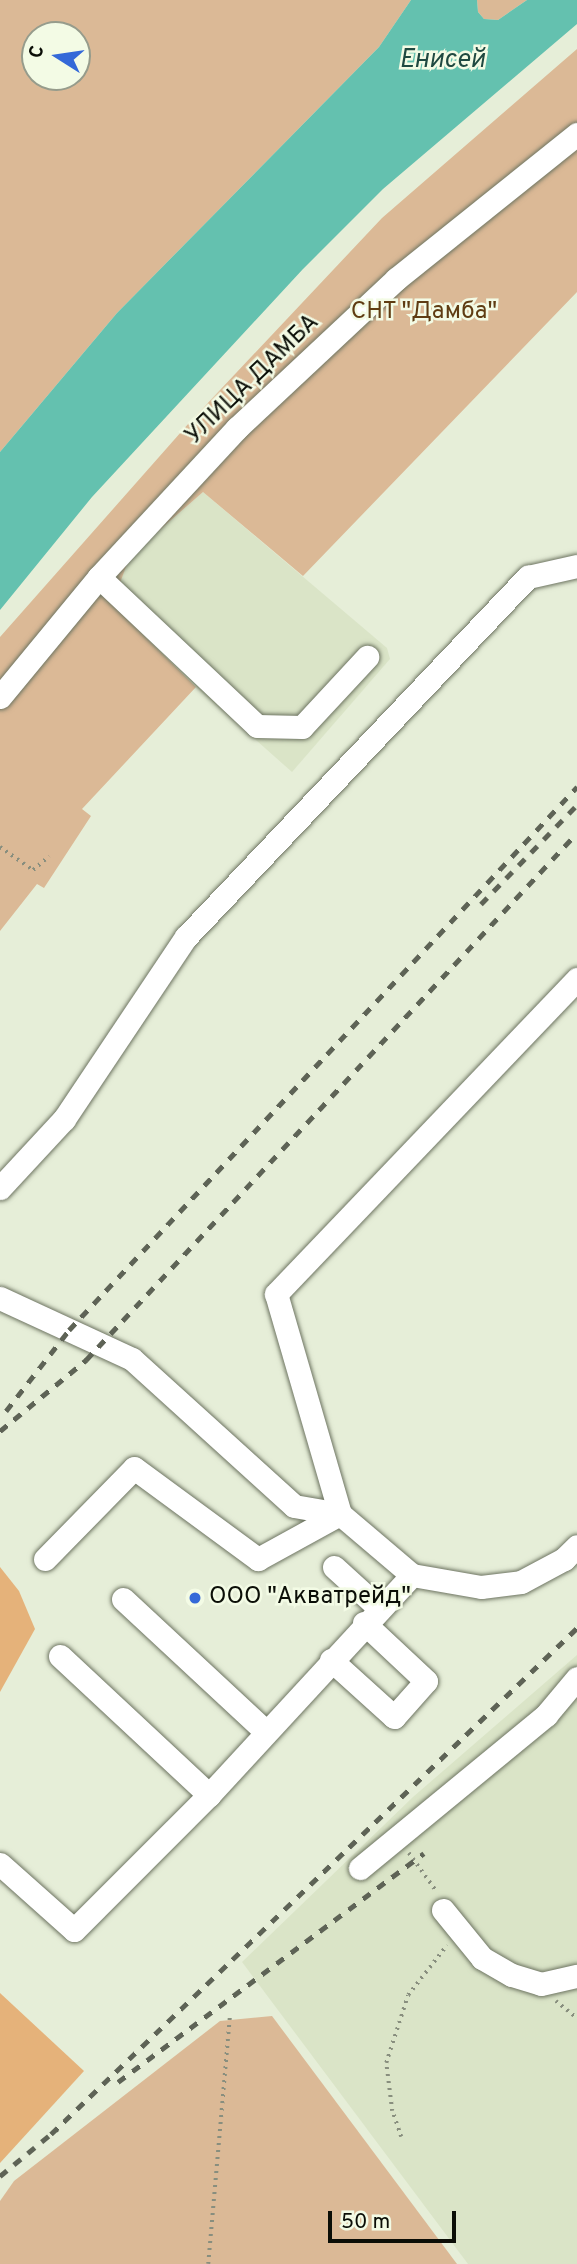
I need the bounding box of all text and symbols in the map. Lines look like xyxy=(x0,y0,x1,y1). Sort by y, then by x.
north arrow xyxy=(21,21,91,91)
text: С xyxy=(24,44,50,60)
water label: Енисей xyxy=(399,45,485,77)
park label: СНТ "Дамба" xyxy=(350,299,498,327)
street label: УЛИЦА ДАМБА xyxy=(180,309,326,451)
place label: ООО "Акватрейд" xyxy=(209,1584,411,1612)
marker: ООО "Акватрейд" xyxy=(187,1590,203,1606)
scale bar xyxy=(332,2198,460,2242)
text: 50 m xyxy=(341,2209,390,2236)

